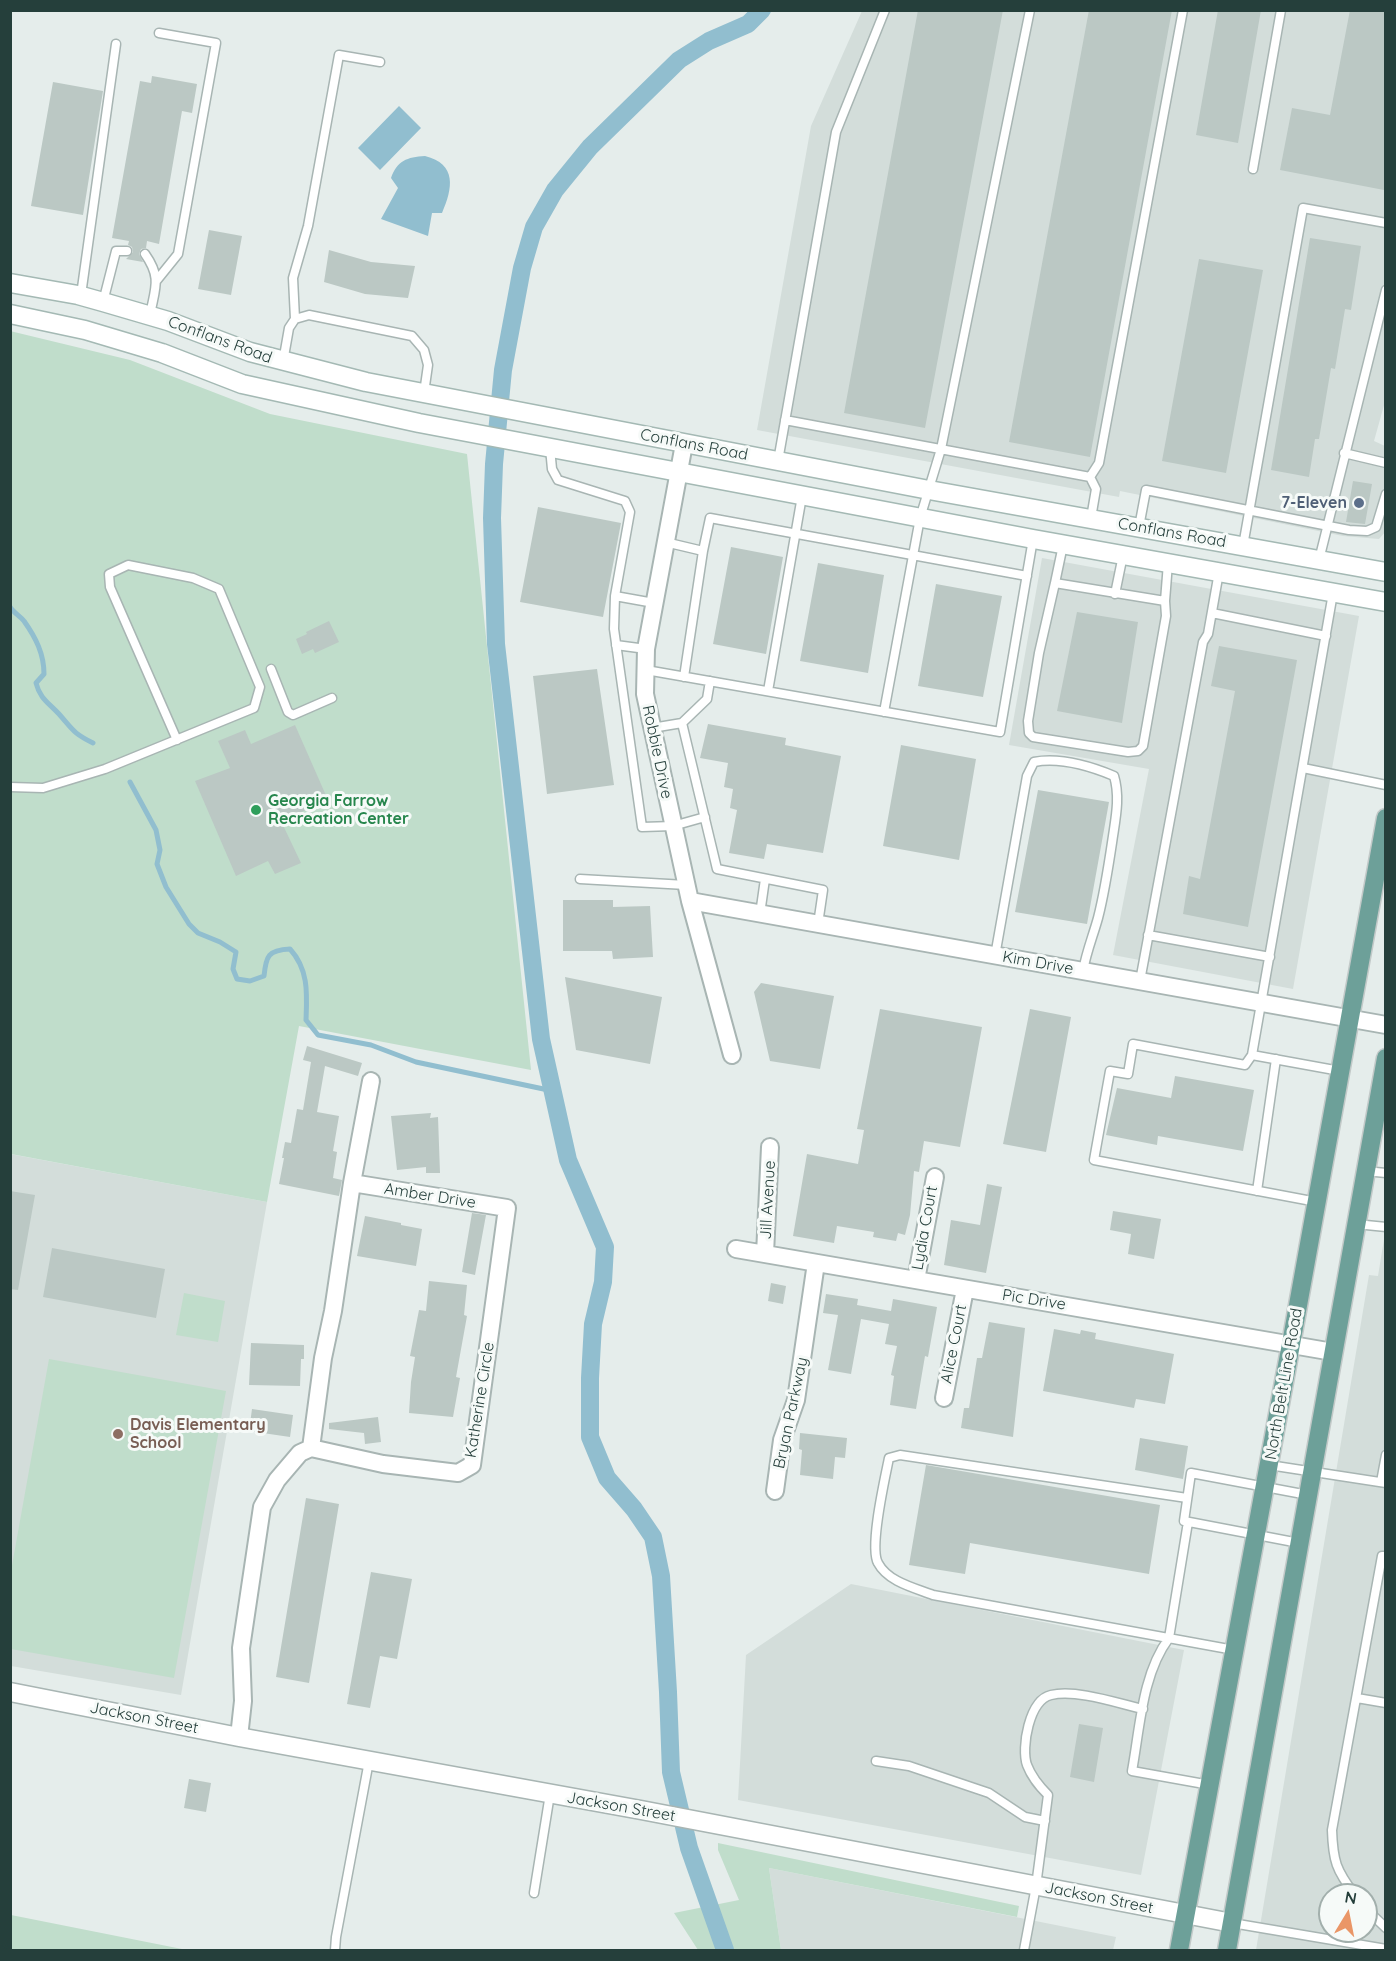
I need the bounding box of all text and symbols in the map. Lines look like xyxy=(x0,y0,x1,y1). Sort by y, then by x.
street label: Conflans Road xyxy=(165,312,275,368)
street label: Conflans Road xyxy=(639,425,749,465)
place label: 7-Eleven xyxy=(1281,493,1347,513)
marker: 7-Eleven xyxy=(1352,496,1366,510)
street label: Conflans Road xyxy=(1117,514,1227,552)
street label: Robbie Drive xyxy=(638,704,676,800)
place label: Georgia Farrow Recreation Center xyxy=(268,791,409,829)
marker: Georgia Farrow Recreation Center xyxy=(249,803,263,817)
street label: Kim Drive xyxy=(1001,947,1075,979)
street label: Jill Avenue xyxy=(756,1160,780,1240)
street label: Amber Drive xyxy=(383,1179,477,1213)
street label: Lydia Court xyxy=(908,1184,942,1272)
street label: Pic Drive xyxy=(1001,1286,1067,1314)
street label: Alice Court xyxy=(937,1303,971,1385)
street label: North Belt Line Road xyxy=(1261,1307,1307,1461)
street label: Katherine Circle xyxy=(461,1341,499,1459)
street label: Bryan Parkway xyxy=(770,1355,812,1471)
place label: Davis Elementary School xyxy=(130,1415,266,1453)
marker: Davis Elementary School xyxy=(111,1427,125,1441)
street label: Jackson Street xyxy=(88,1698,200,1738)
street label: Jackson Street xyxy=(565,1788,677,1826)
street label: Jackson Street xyxy=(1043,1878,1155,1918)
north arrow xyxy=(1318,1883,1378,1943)
text: N xyxy=(1343,1886,1358,1908)

